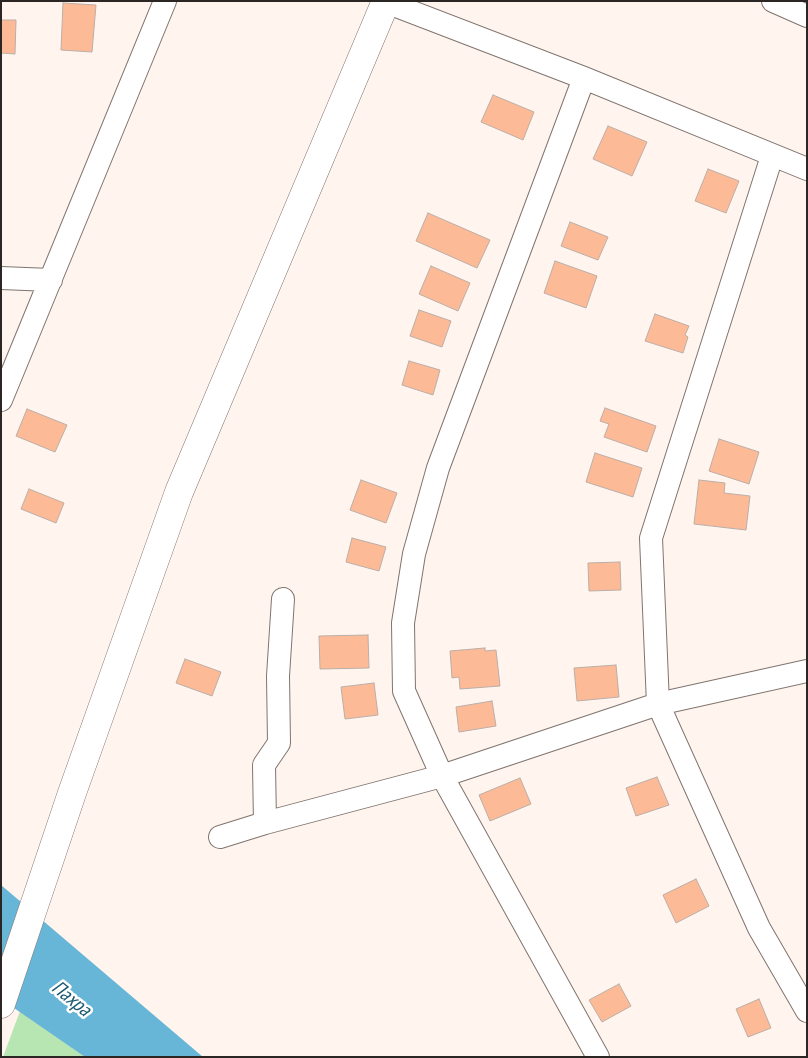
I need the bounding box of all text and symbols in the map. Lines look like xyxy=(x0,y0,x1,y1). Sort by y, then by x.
water label: Пахра xyxy=(47,976,95,1022)

